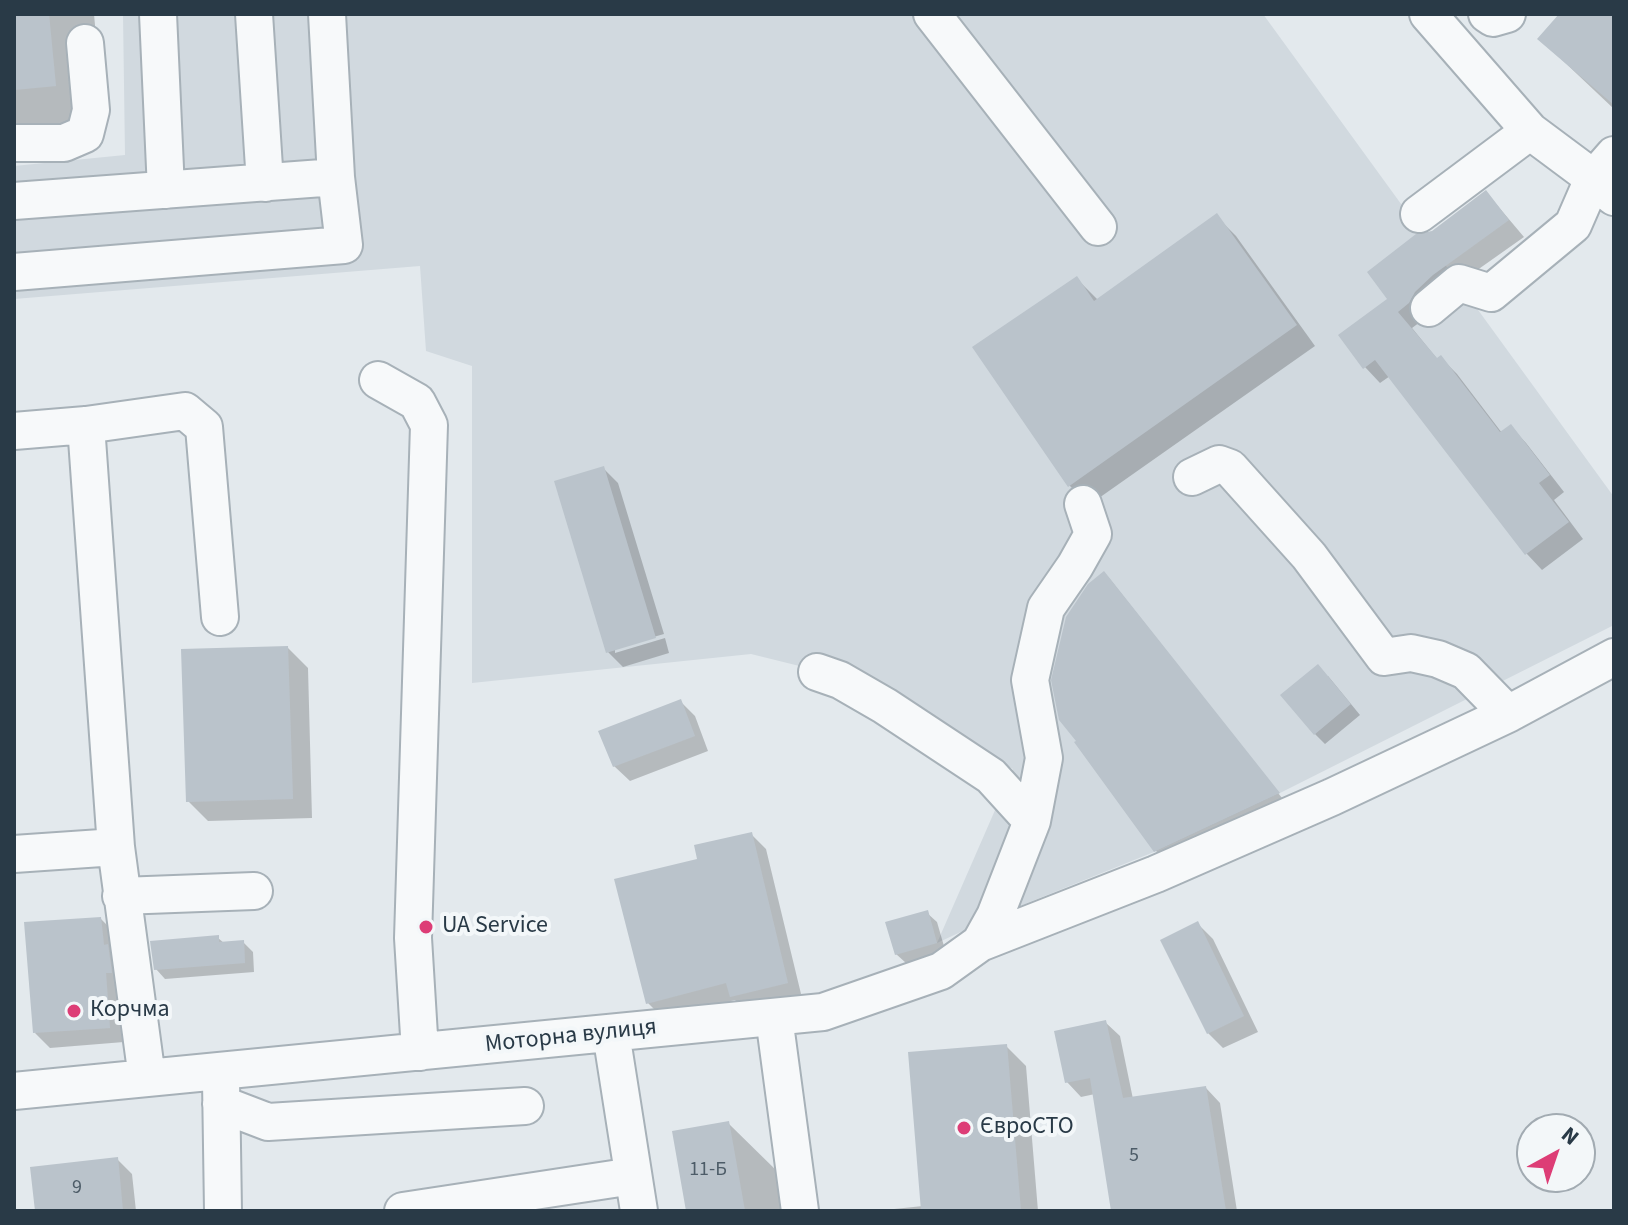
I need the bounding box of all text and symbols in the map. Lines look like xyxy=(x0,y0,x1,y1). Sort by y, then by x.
place label: UA Service xyxy=(442,913,548,941)
marker: UA Service xyxy=(417,918,435,936)
place label: Корчма xyxy=(90,997,170,1025)
marker: Корчма xyxy=(65,1002,83,1020)
street label: Моторна вулиця xyxy=(484,1014,658,1060)
north arrow xyxy=(1516,1113,1596,1193)
place label: ЄвроСТО xyxy=(980,1114,1074,1142)
marker: ЄвроСТО xyxy=(955,1119,973,1137)
text: N xyxy=(1554,1119,1586,1153)
house number: 5 xyxy=(1129,1145,1139,1169)
house number: 11-Б xyxy=(689,1159,727,1183)
house number: 9 xyxy=(72,1177,82,1201)

